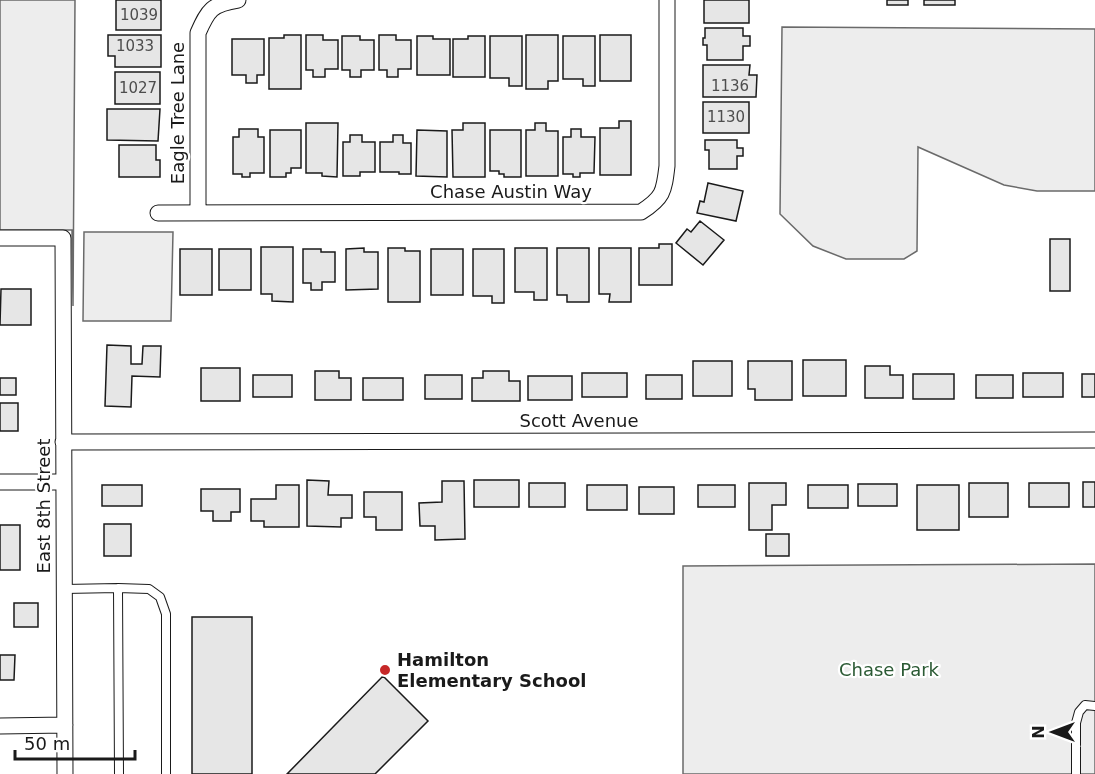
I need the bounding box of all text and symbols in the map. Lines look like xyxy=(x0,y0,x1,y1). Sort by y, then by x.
house number: 1039 xyxy=(120,6,158,24)
house number: 1033 xyxy=(116,37,154,55)
street label: Eagle Tree Lane xyxy=(167,42,188,184)
house number: 1136 xyxy=(711,77,749,95)
house number: 1027 xyxy=(119,79,157,97)
house number: 1130 xyxy=(707,108,745,126)
street label: Chase Austin Way xyxy=(430,181,592,202)
street label: Scott Avenue xyxy=(519,410,639,431)
street label: East 8th Street xyxy=(33,439,54,573)
place label: Hamilton Elementary School xyxy=(397,649,586,691)
park label: Chase Park xyxy=(839,659,940,680)
marker: Hamilton Elementary School xyxy=(378,663,392,677)
north arrow xyxy=(1023,702,1083,762)
scale bar xyxy=(15,723,135,761)
text: N xyxy=(1029,725,1048,739)
text: 50 m xyxy=(24,733,70,754)

